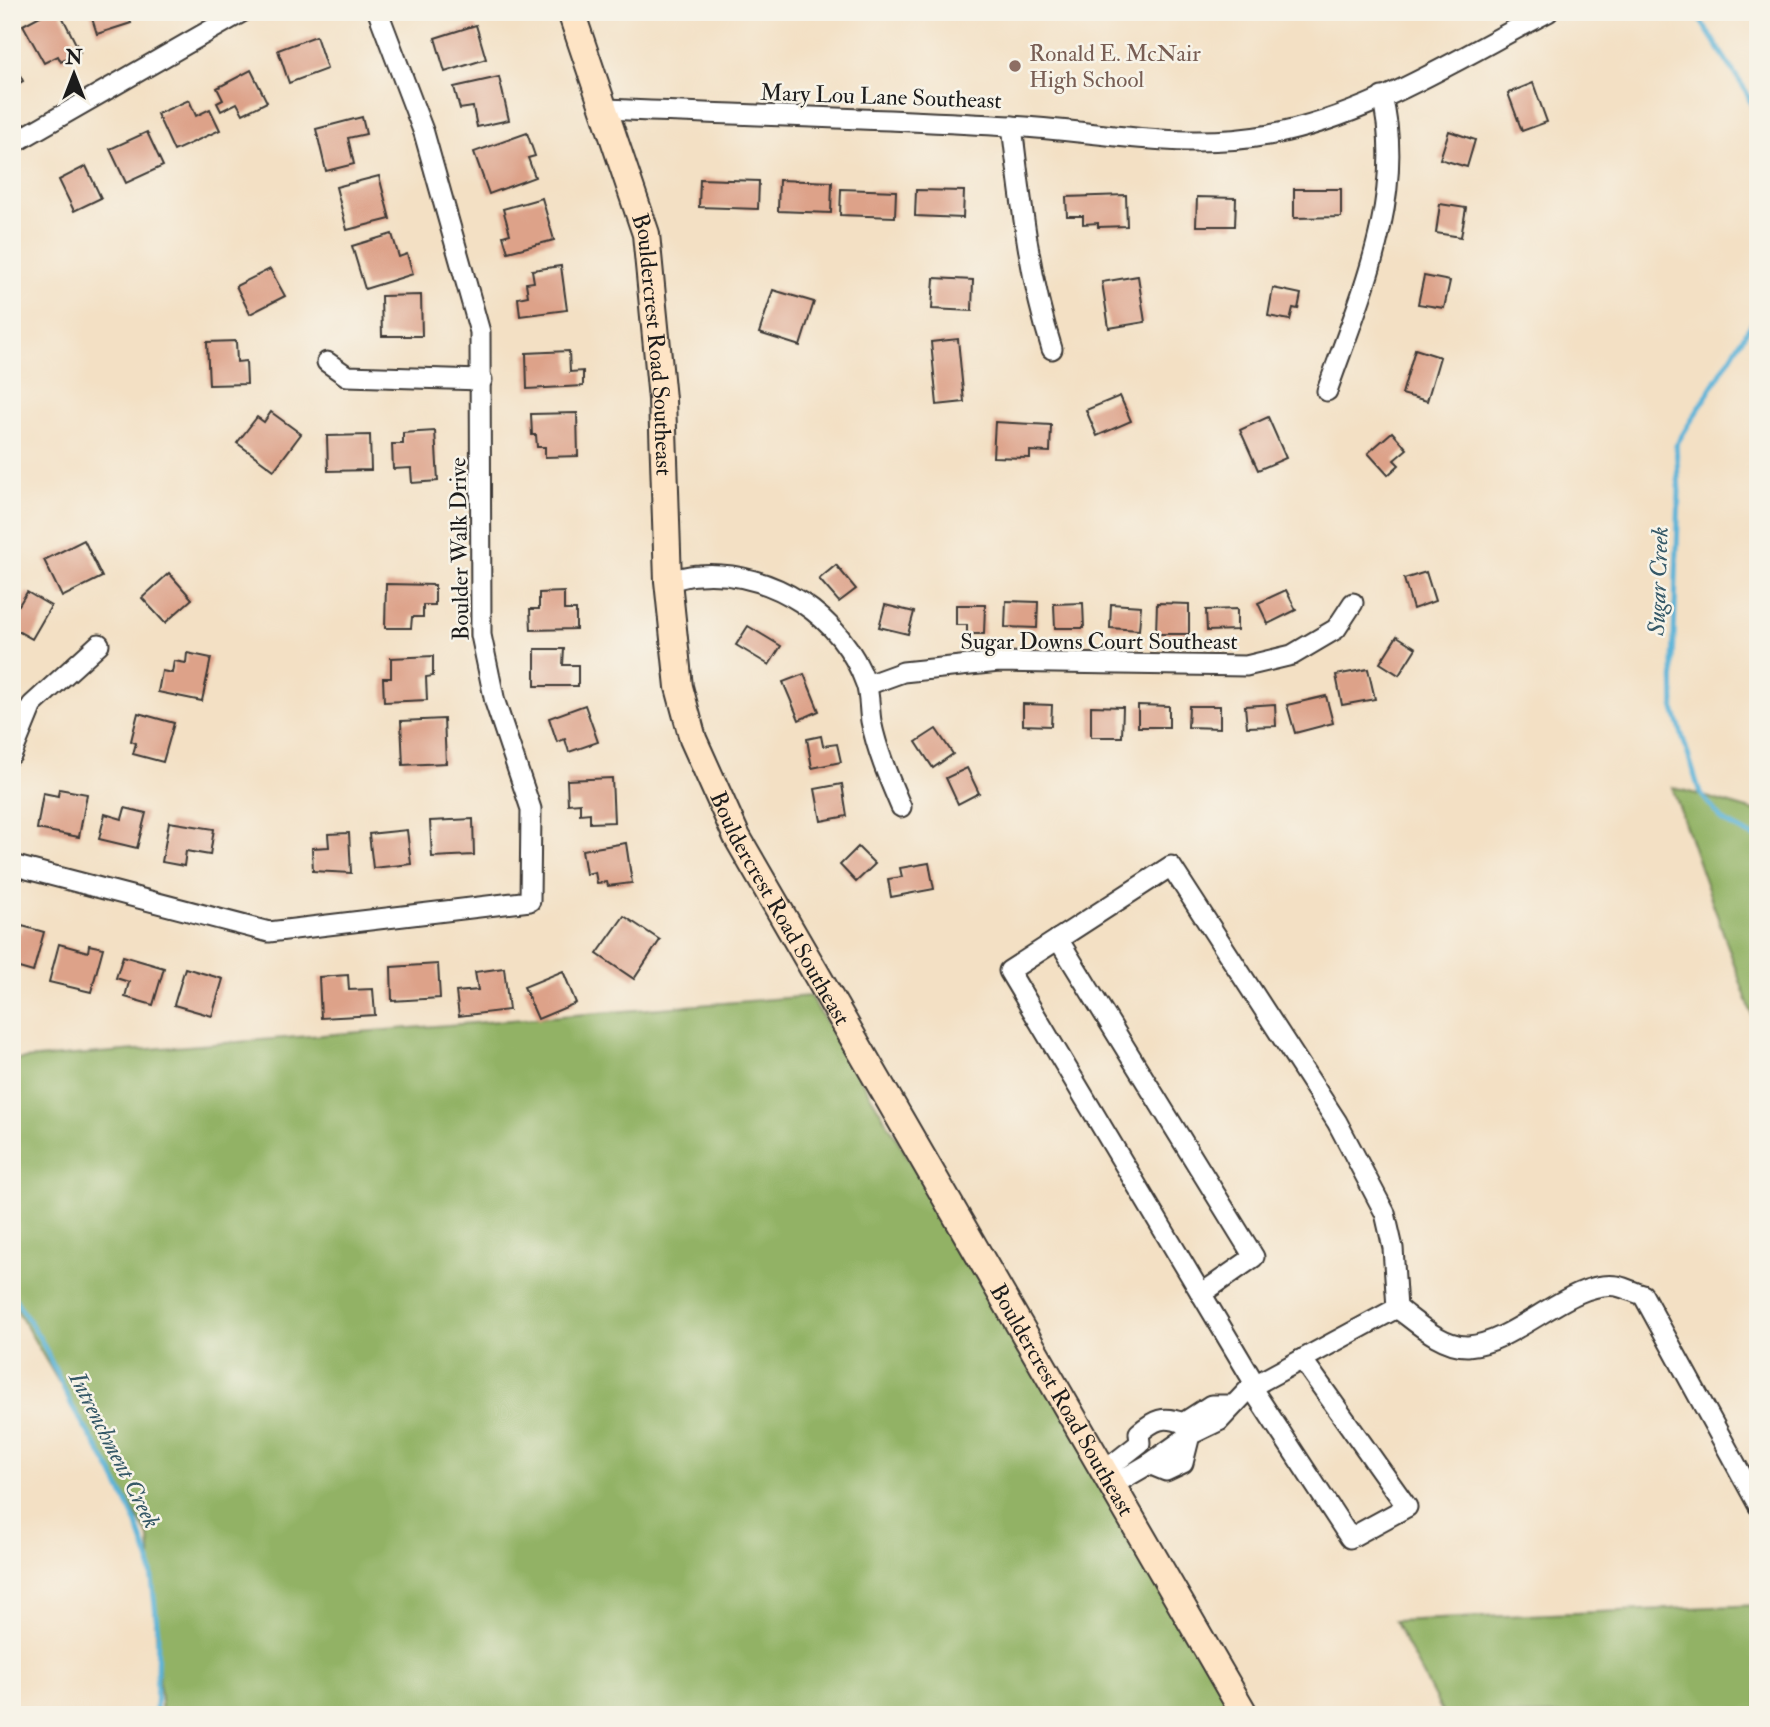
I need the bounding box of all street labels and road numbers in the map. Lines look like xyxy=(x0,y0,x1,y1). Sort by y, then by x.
street label: Mary Lou Lane Southeast xyxy=(760,78,1002,115)
street label: Bouldercrest Road Southeast xyxy=(625,210,679,476)
street label: Boulder Walk Drive xyxy=(443,457,476,641)
street label: Sugar Downs Court Southeast xyxy=(960,627,1238,656)
street label: Bouldercrest Road Southeast xyxy=(703,787,857,1030)
street label: Bouldercrest Road Southeast xyxy=(984,1278,1141,1521)

